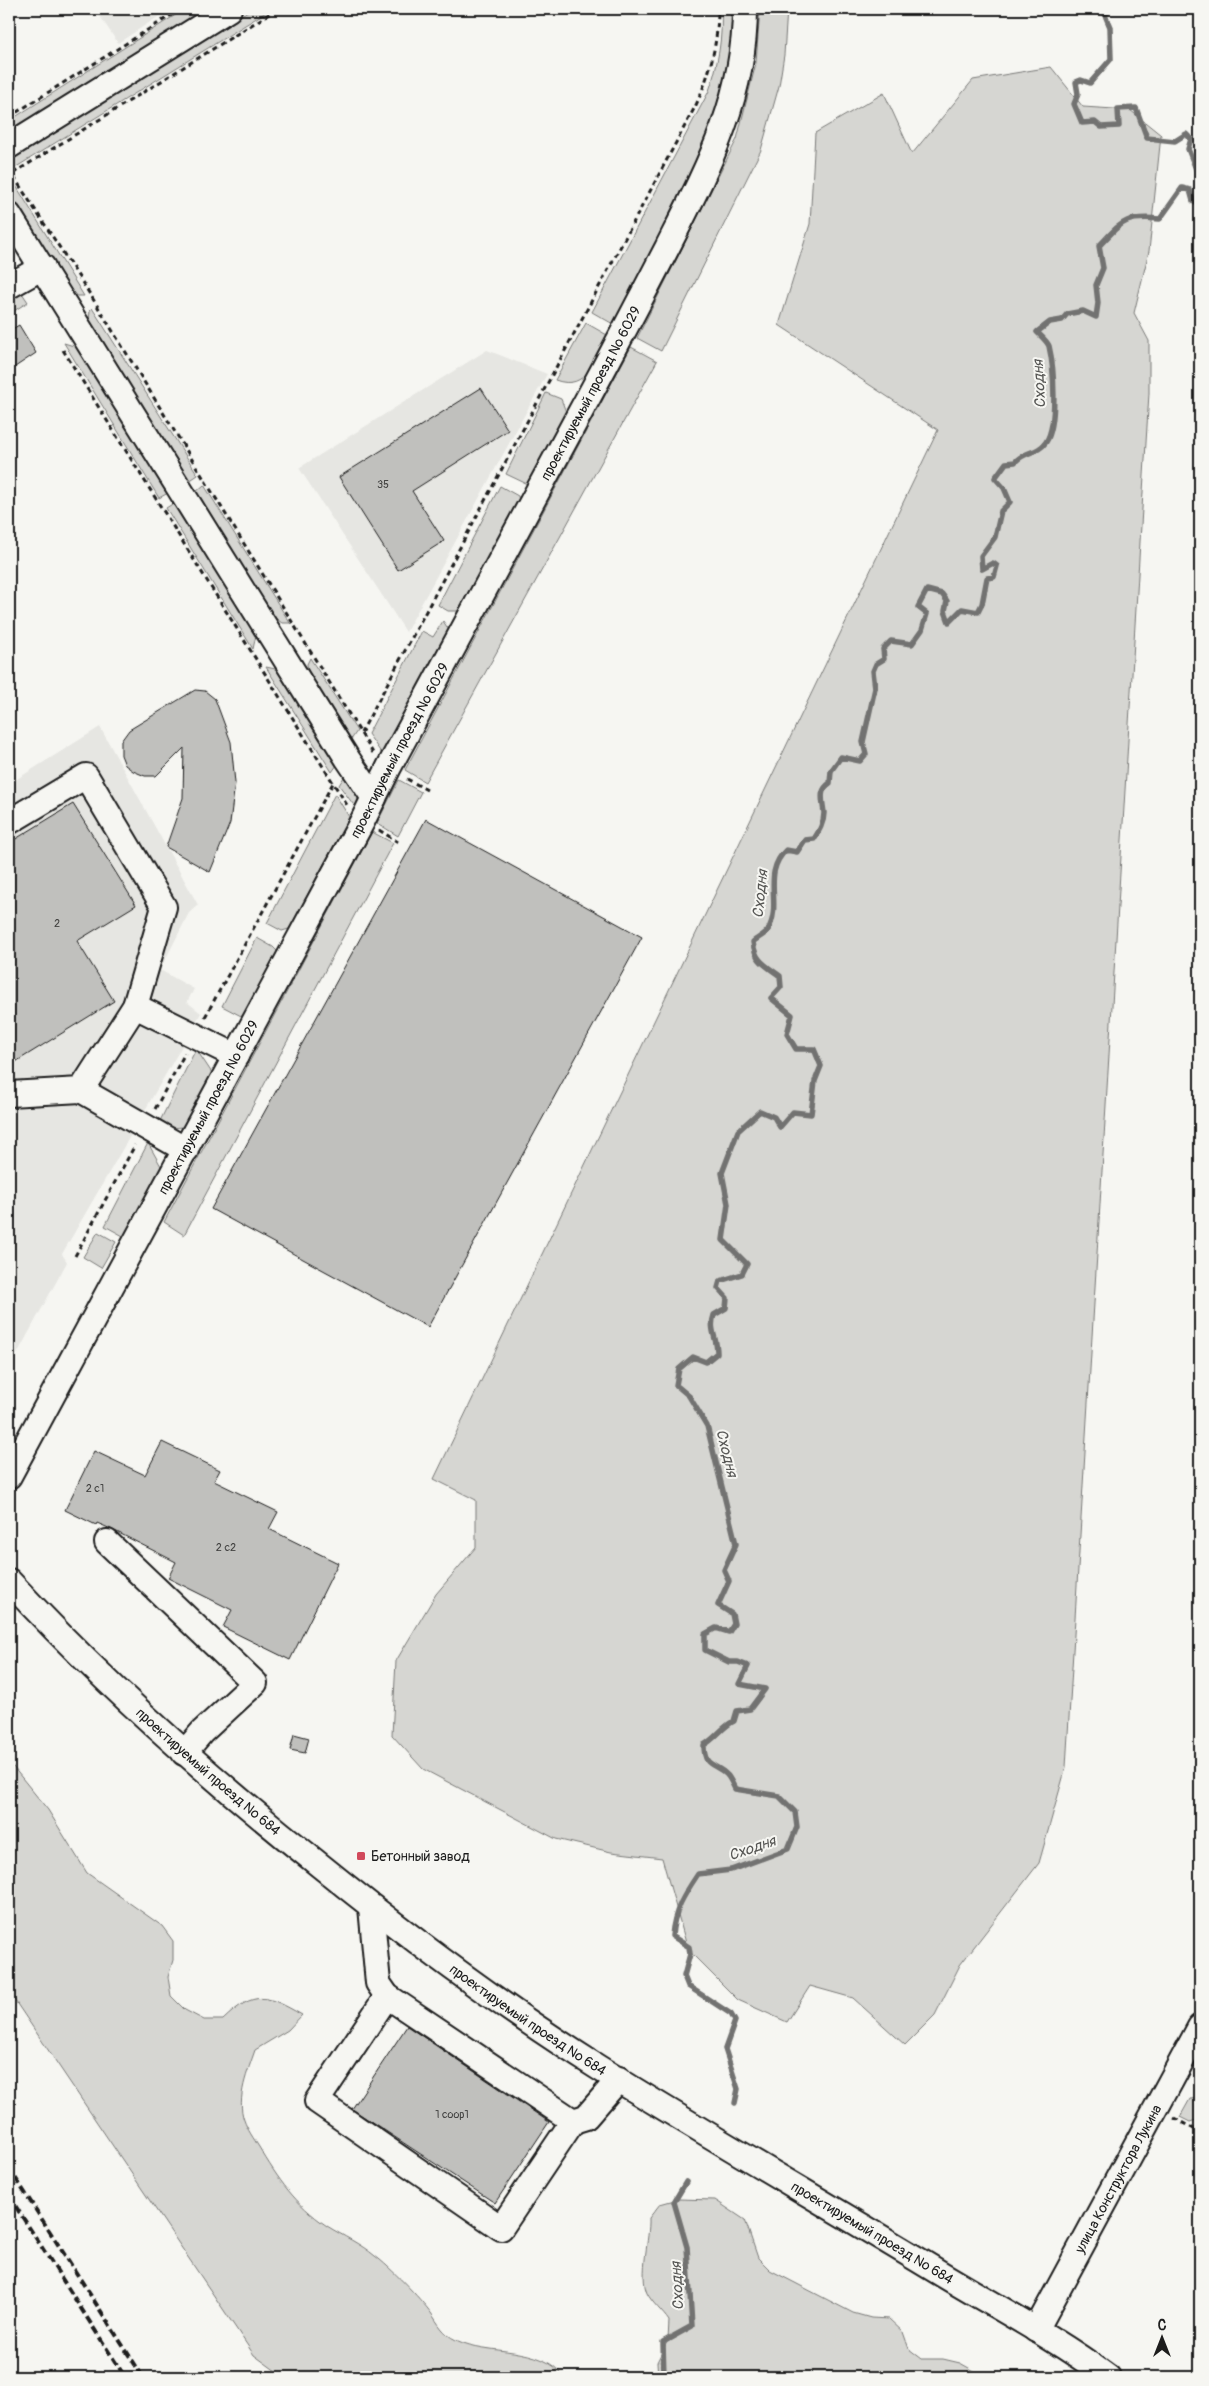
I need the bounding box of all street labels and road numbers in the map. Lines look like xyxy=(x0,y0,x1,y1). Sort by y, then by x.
street label: проектируемый проезд № 6029 xyxy=(537,303,644,483)
street label: проектируемый проезд № 6029 xyxy=(347,660,452,841)
street label: проектируемый проезд № 6029 xyxy=(155,1017,262,1198)
street label: проектируемый проезд № 684 xyxy=(132,1704,284,1839)
street label: проектируемый проезд № 684 xyxy=(446,1961,609,2079)
street label: улица Конструктора Лукина xyxy=(1071,2102,1165,2257)
street label: проектируемый проезд № 684 xyxy=(788,2178,956,2288)

